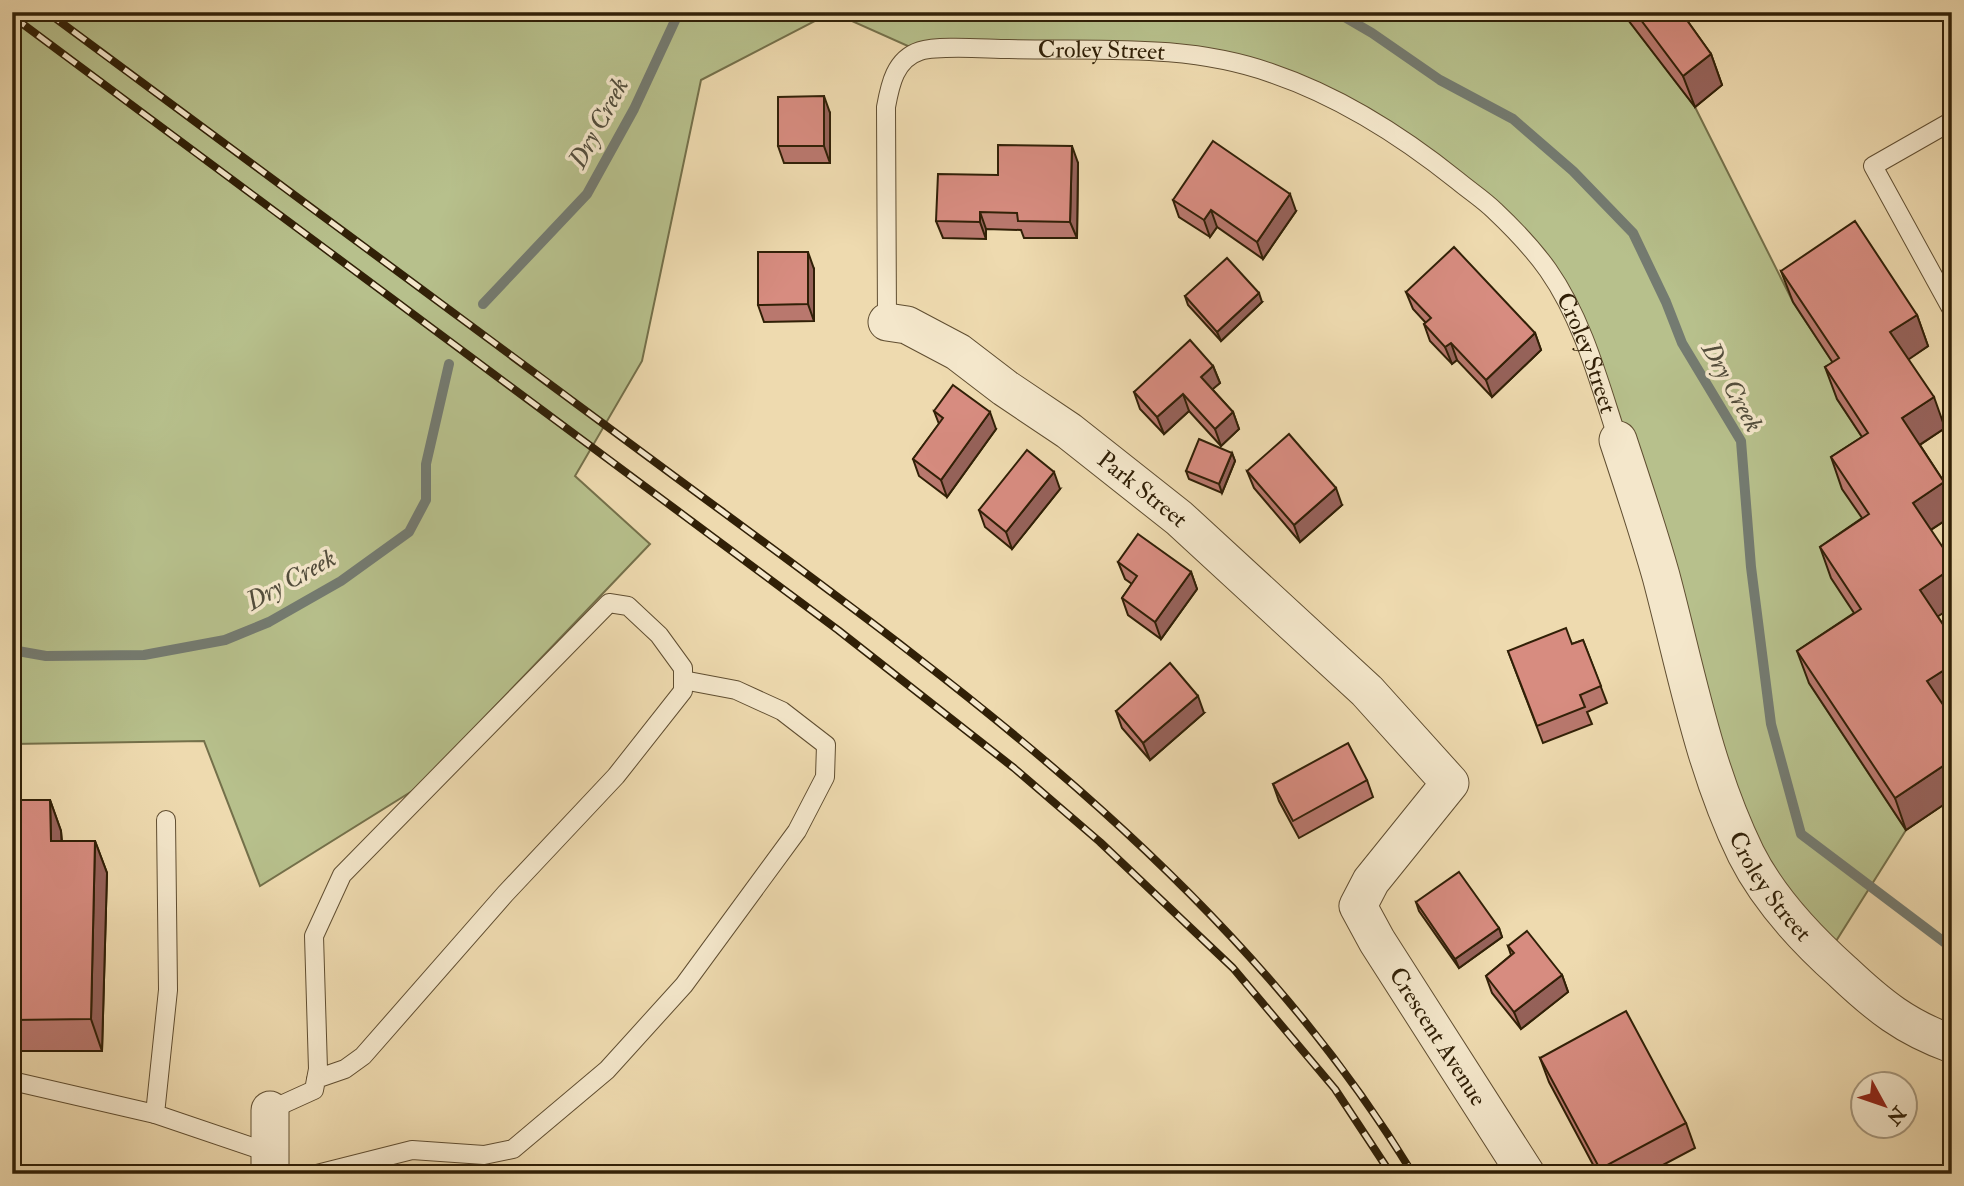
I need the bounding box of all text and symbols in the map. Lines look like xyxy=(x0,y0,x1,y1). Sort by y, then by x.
street label: Croley Street xyxy=(1038,34,1166,67)
water label: Dry Creek xyxy=(561,72,636,175)
street label: Croley Street xyxy=(1549,287,1624,417)
water label: Dry Creek xyxy=(1694,335,1770,438)
street label: Park Street xyxy=(1091,444,1195,534)
water label: Dry Creek xyxy=(239,542,342,618)
street label: Croley Street xyxy=(1722,826,1819,948)
street label: Crescent Avenue xyxy=(1382,961,1494,1112)
north arrow xyxy=(1848,1070,1918,1140)
text: N xyxy=(1881,1100,1912,1130)

